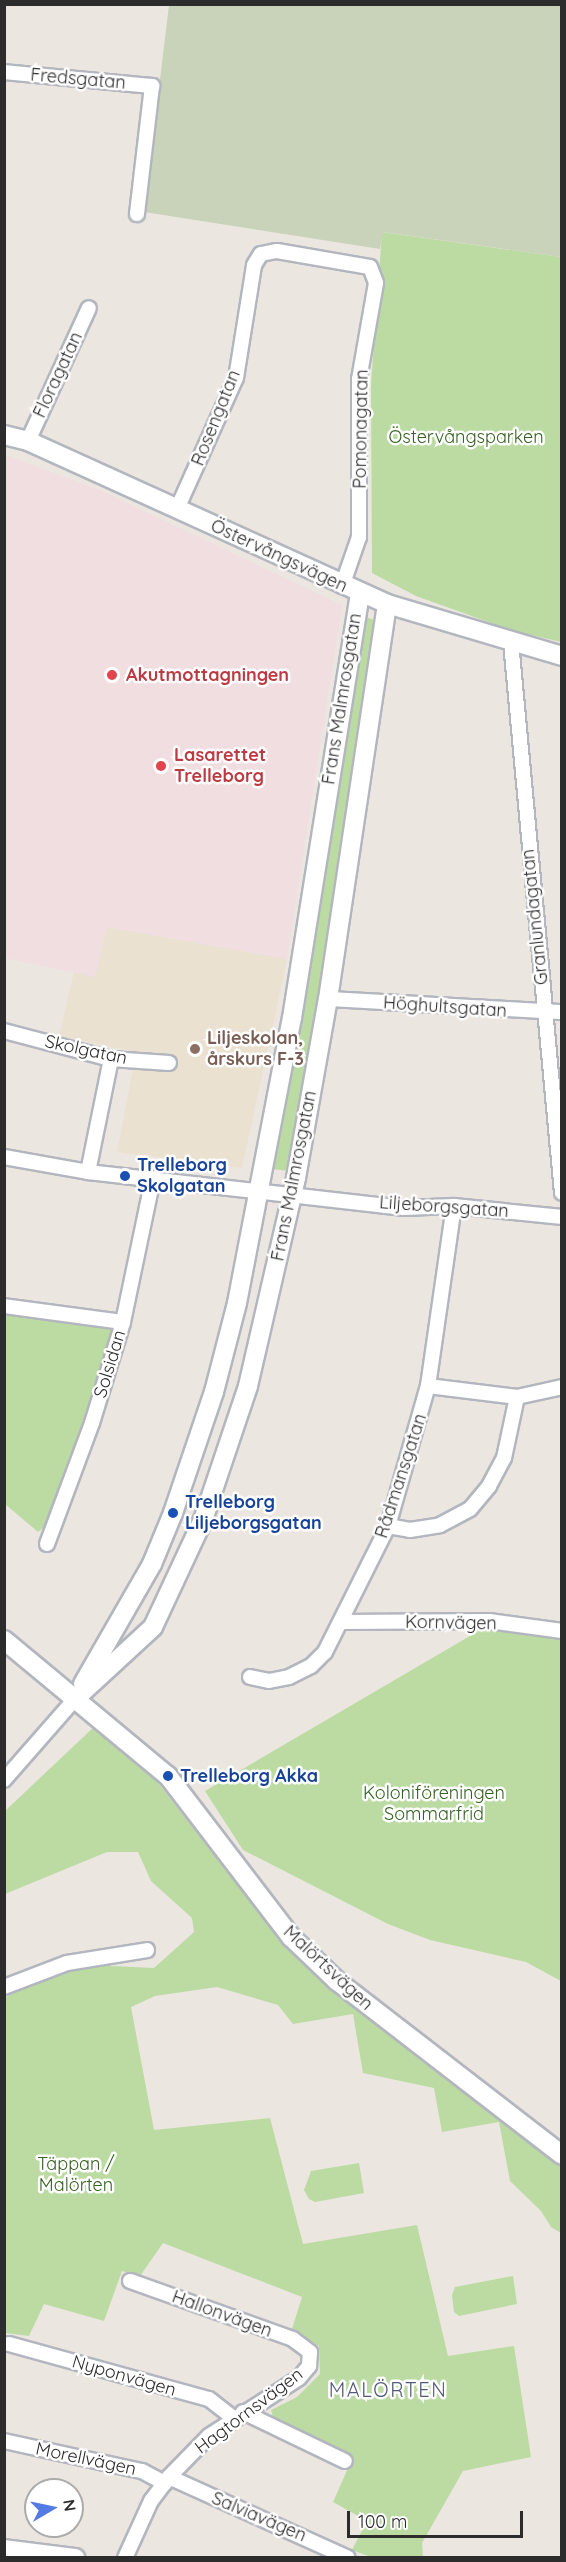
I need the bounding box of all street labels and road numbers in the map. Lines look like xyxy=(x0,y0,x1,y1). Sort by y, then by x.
street label: Fredsgatan xyxy=(29,64,127,94)
street label: Floragatan xyxy=(29,329,87,421)
street label: Rosengatan xyxy=(187,367,245,469)
street label: Pomonagatan xyxy=(349,369,373,489)
street label: Östervångsvägen xyxy=(207,515,351,597)
street label: Frans Malmrosgatan xyxy=(318,612,366,786)
street label: Granlundagatan xyxy=(517,848,553,986)
street label: Höghultsgatan xyxy=(382,992,508,1022)
street label: Skolgatan xyxy=(43,1031,129,1069)
street label: Frans Malmrosgatan xyxy=(267,1089,321,1263)
street label: Liljeborgsgatan xyxy=(379,1192,509,1222)
street label: Solsidan xyxy=(89,1328,131,1400)
street label: Rådmansgatan xyxy=(371,1411,431,1541)
street label: Kornvägen xyxy=(405,1611,497,1635)
street label: Malörtsvägen xyxy=(279,1921,377,2015)
street label: Hallonvägen xyxy=(169,2286,275,2342)
street label: Nyponvägen xyxy=(69,2351,179,2401)
street label: Hagtornsvägen xyxy=(191,2363,307,2459)
street label: Morellvägen xyxy=(34,2438,138,2480)
street label: Salviavägen xyxy=(208,2487,310,2547)

